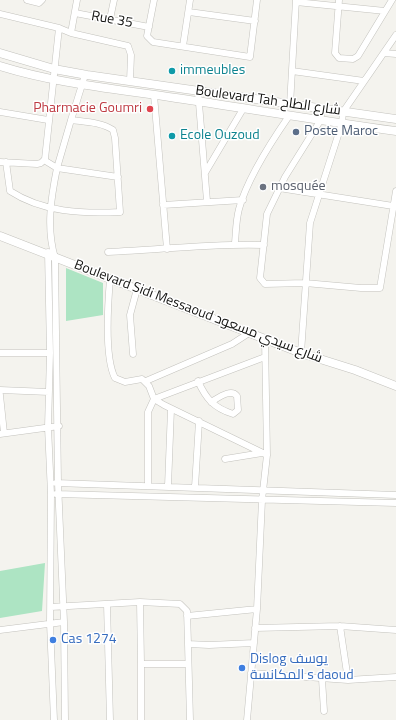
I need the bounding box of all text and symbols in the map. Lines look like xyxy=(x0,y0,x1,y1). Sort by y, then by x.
street label: Rue 35 xyxy=(90,8,134,32)
place label: immeubles xyxy=(180,63,245,79)
marker: immeubles xyxy=(167,66,177,76)
street label: Boulevard Tah شارع الطاح xyxy=(194,82,342,120)
place label: Pharmacie Goumri xyxy=(33,101,142,117)
marker: Pharmacie Goumri xyxy=(145,104,155,114)
place label: Poste Maroc xyxy=(304,124,378,140)
marker: Poste Maroc xyxy=(291,127,301,137)
place label: Ecole Ouzoud xyxy=(180,128,260,144)
marker: Ecole Ouzoud xyxy=(167,131,177,141)
place label: mosquée xyxy=(271,179,326,195)
marker: mosquée xyxy=(258,182,268,192)
street label: Boulevard Sidi Messaoud شارع سيدي مسعود xyxy=(72,257,324,367)
place label: Cas 1274 xyxy=(61,632,117,648)
marker: Cas 1274 xyxy=(48,635,58,645)
place label: Dislog يوسف المكانسة s daoud xyxy=(250,652,354,684)
marker: Dislog يوسف المكانسة s daoud xyxy=(237,663,247,673)

